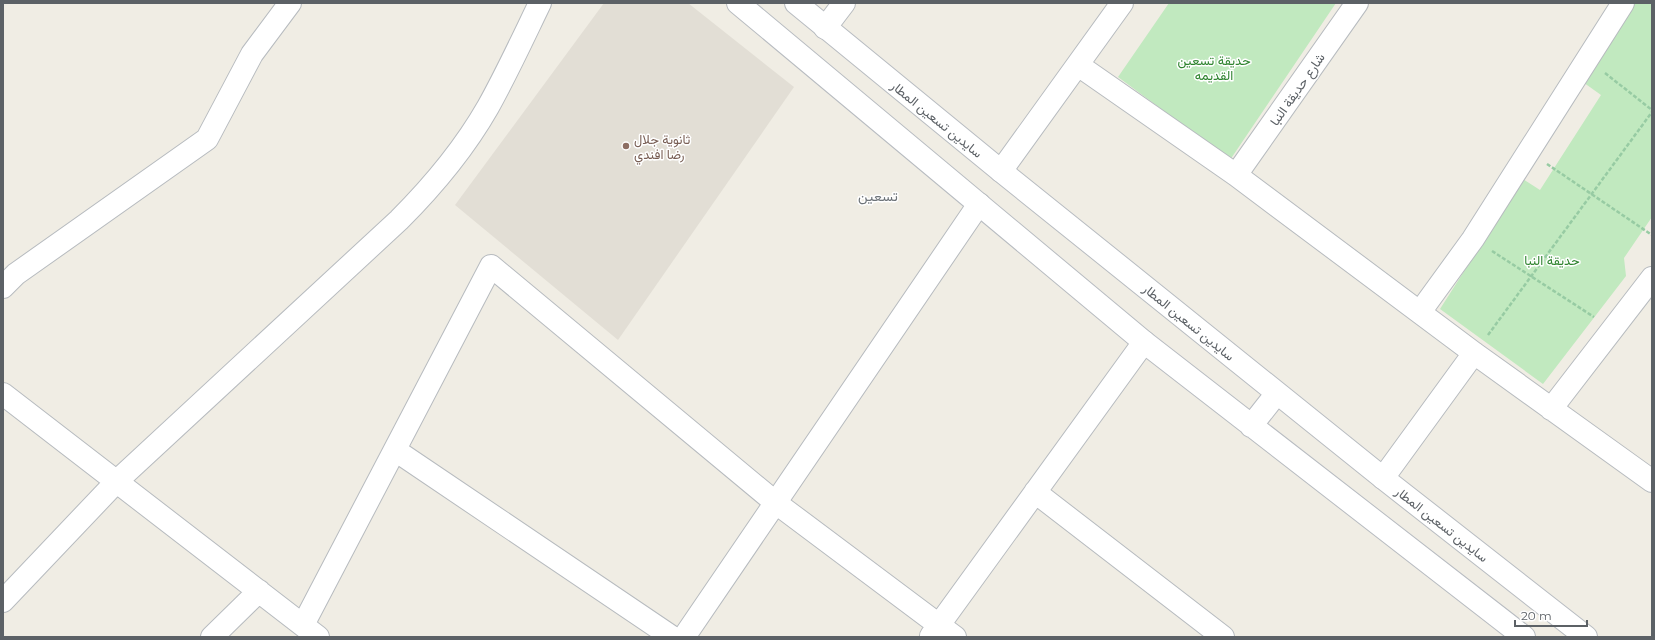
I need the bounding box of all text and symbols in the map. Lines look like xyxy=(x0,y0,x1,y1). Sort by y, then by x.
street label: شارع حديقة النبا xyxy=(1266,50,1330,130)
park label: حديقة تسعين القديمه xyxy=(1177,52,1251,83)
street label: سايدين تسعين المطار xyxy=(887,77,986,162)
place label: ثانوية جلال رضا افندي xyxy=(634,131,690,165)
marker: ثانوية جلال رضا افندي xyxy=(621,141,631,151)
district label: تسعین xyxy=(858,187,898,205)
park label: حديقة النبا xyxy=(1524,252,1580,268)
street label: سايدين تسعين المطار xyxy=(1139,280,1238,365)
street label: سايدين تسعين المطار xyxy=(1391,482,1491,566)
scale bar xyxy=(1515,602,1587,628)
text: 20 m xyxy=(1521,608,1552,623)

